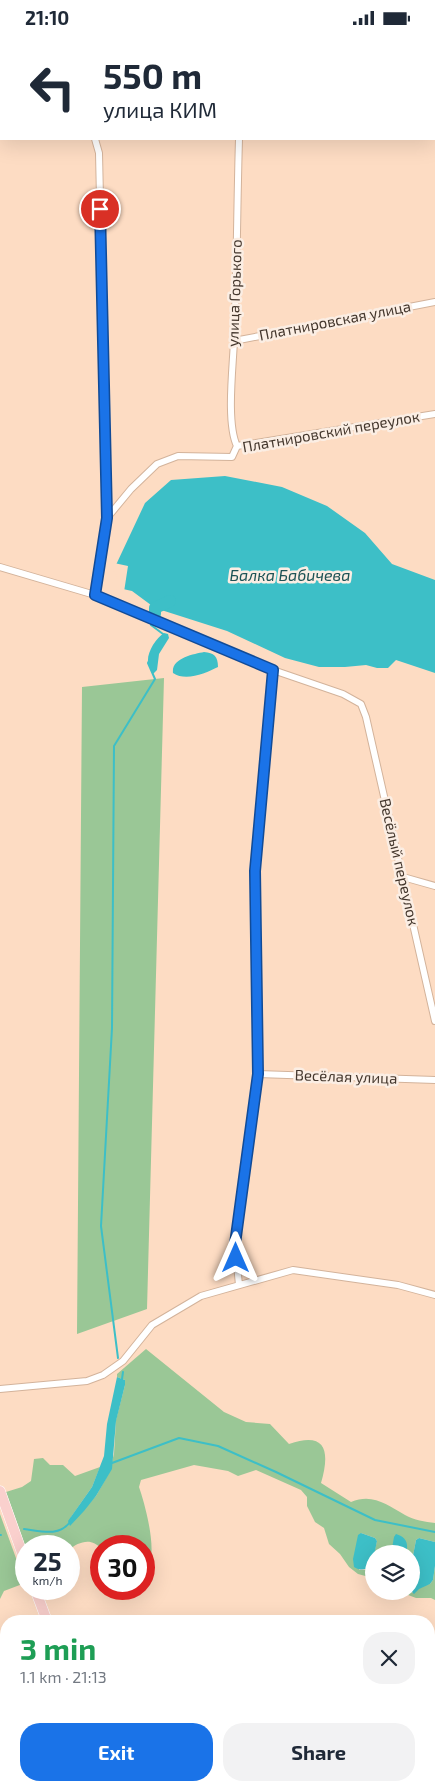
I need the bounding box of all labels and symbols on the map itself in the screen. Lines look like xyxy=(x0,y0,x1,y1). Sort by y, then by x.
pin xyxy=(79,188,121,230)
street label: улица Горького xyxy=(223,239,246,347)
street label: Платнировская улица xyxy=(257,296,412,345)
street label: Платнировский переулок xyxy=(241,407,421,456)
water label: Балка Бабичева xyxy=(229,565,351,584)
street label: Весёлый переулок xyxy=(376,796,423,927)
street label: Весёлая улица xyxy=(294,1065,398,1088)
position arrow xyxy=(209,1231,261,1283)
speed limit sign: 30 xyxy=(90,1535,155,1600)

